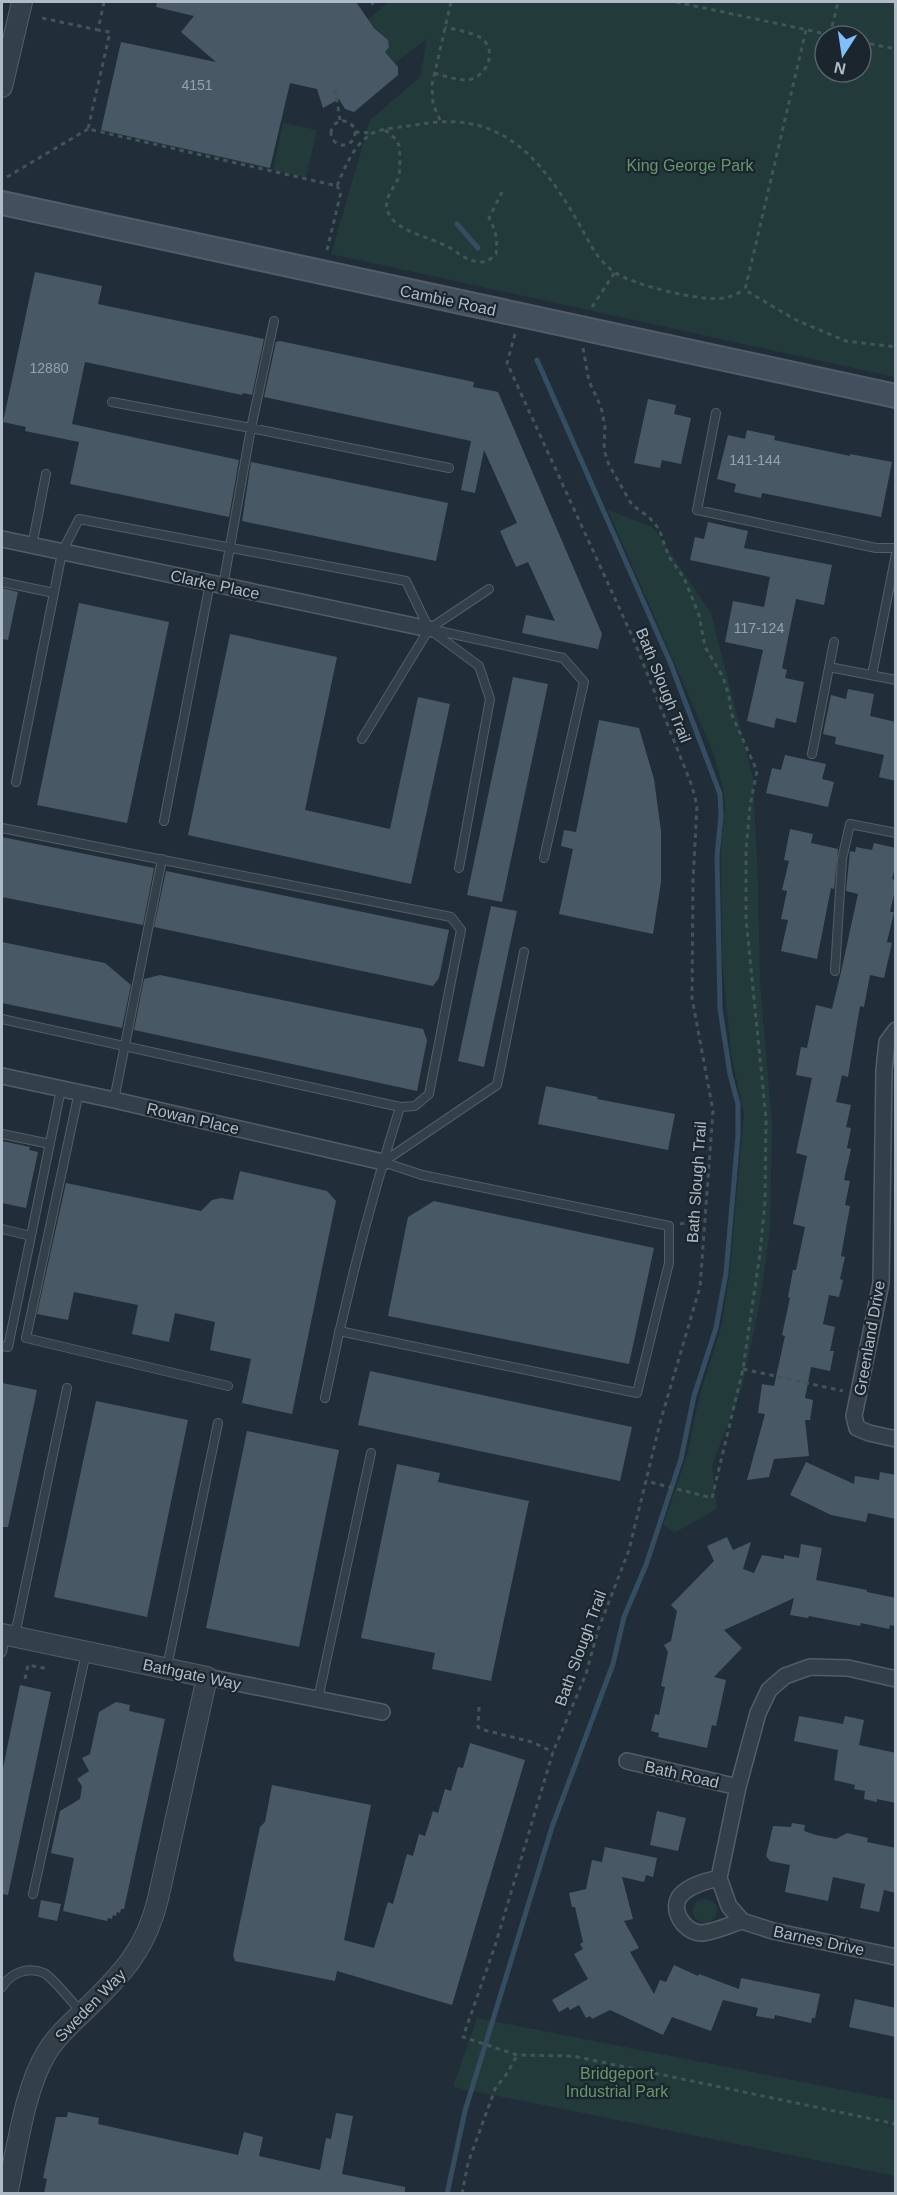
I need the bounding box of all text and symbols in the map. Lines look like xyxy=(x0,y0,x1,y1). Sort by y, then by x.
north arrow xyxy=(813,24,873,84)
text: N xyxy=(833,59,847,78)
house number: 4151 xyxy=(181,77,213,93)
park label: King George Park xyxy=(626,157,755,174)
street label: Cambie Road xyxy=(398,282,498,319)
house number: 12880 xyxy=(30,360,69,376)
house number: 141-144 xyxy=(729,452,781,468)
street label: Clarke Place xyxy=(169,567,261,602)
house number: 117-124 xyxy=(734,620,784,636)
street label: Bath Slough Trail xyxy=(633,626,694,745)
street label: Rowan Place xyxy=(145,1100,241,1137)
street label: Bath Slough Trail xyxy=(684,1121,709,1243)
street label: Greenland Drive xyxy=(851,1279,888,1397)
street label: Bath Slough Trail xyxy=(552,1588,609,1708)
street label: Bathgate Way xyxy=(141,1656,243,1693)
street label: Bath Road xyxy=(643,1758,721,1791)
street label: Barnes Drive xyxy=(772,1923,866,1958)
street label: Sweden Way xyxy=(52,1966,129,2045)
park label: Bridgeport Industrial Park xyxy=(566,2065,669,2100)

